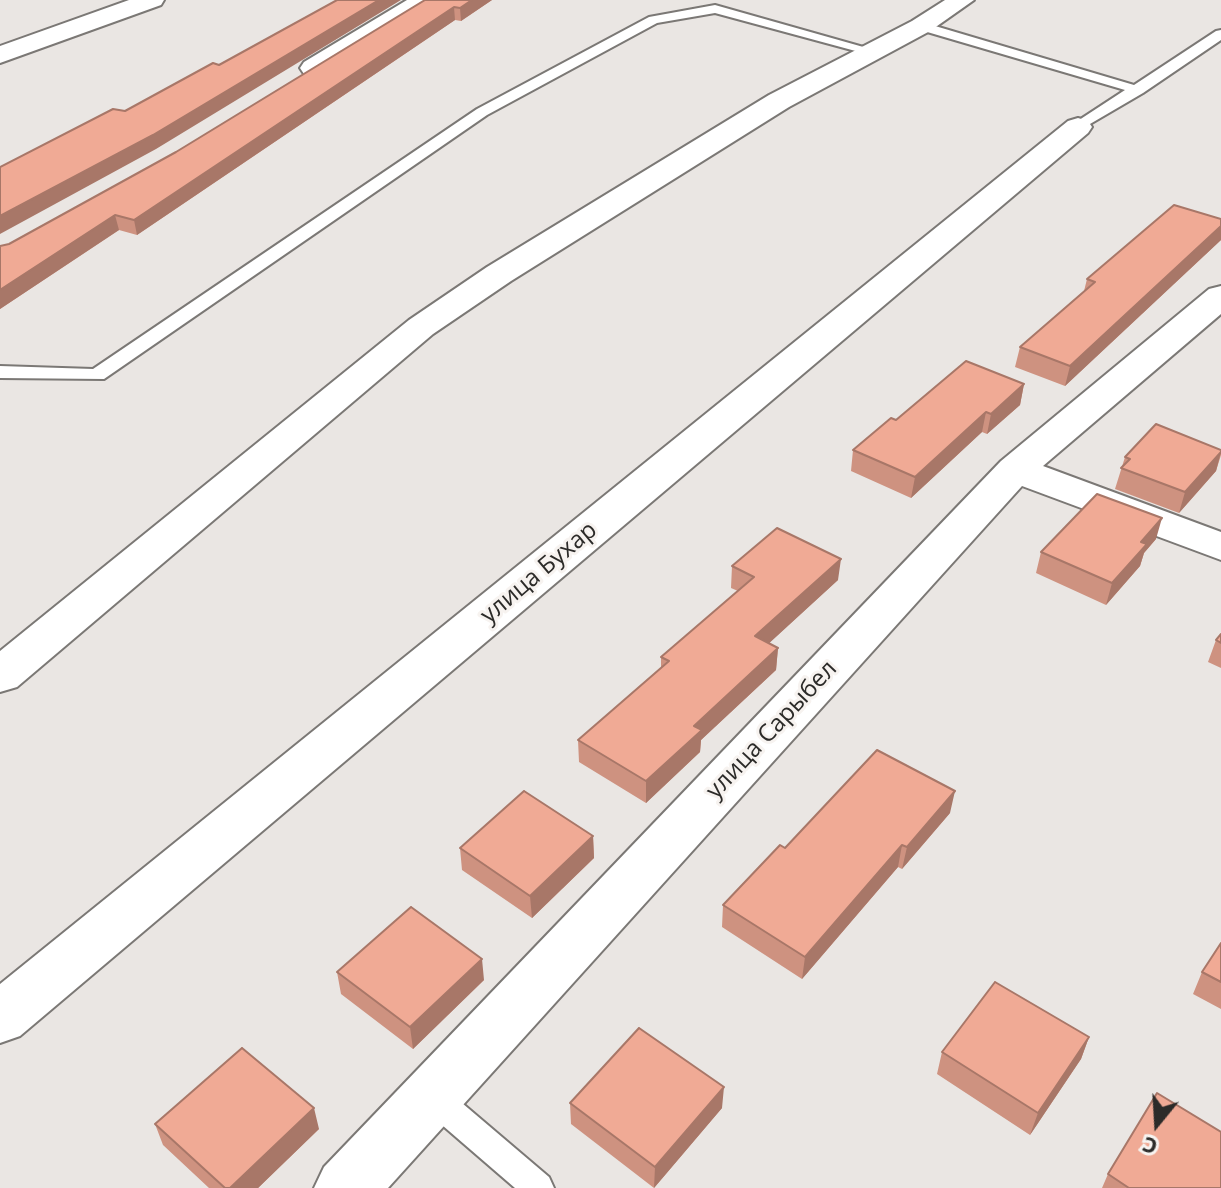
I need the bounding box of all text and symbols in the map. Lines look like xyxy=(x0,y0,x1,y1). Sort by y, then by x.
street label: улица Бухар xyxy=(475,516,603,630)
street label: улица Сарыбел xyxy=(701,655,843,805)
north arrow xyxy=(1117,1084,1197,1164)
text: С xyxy=(1138,1130,1161,1163)

